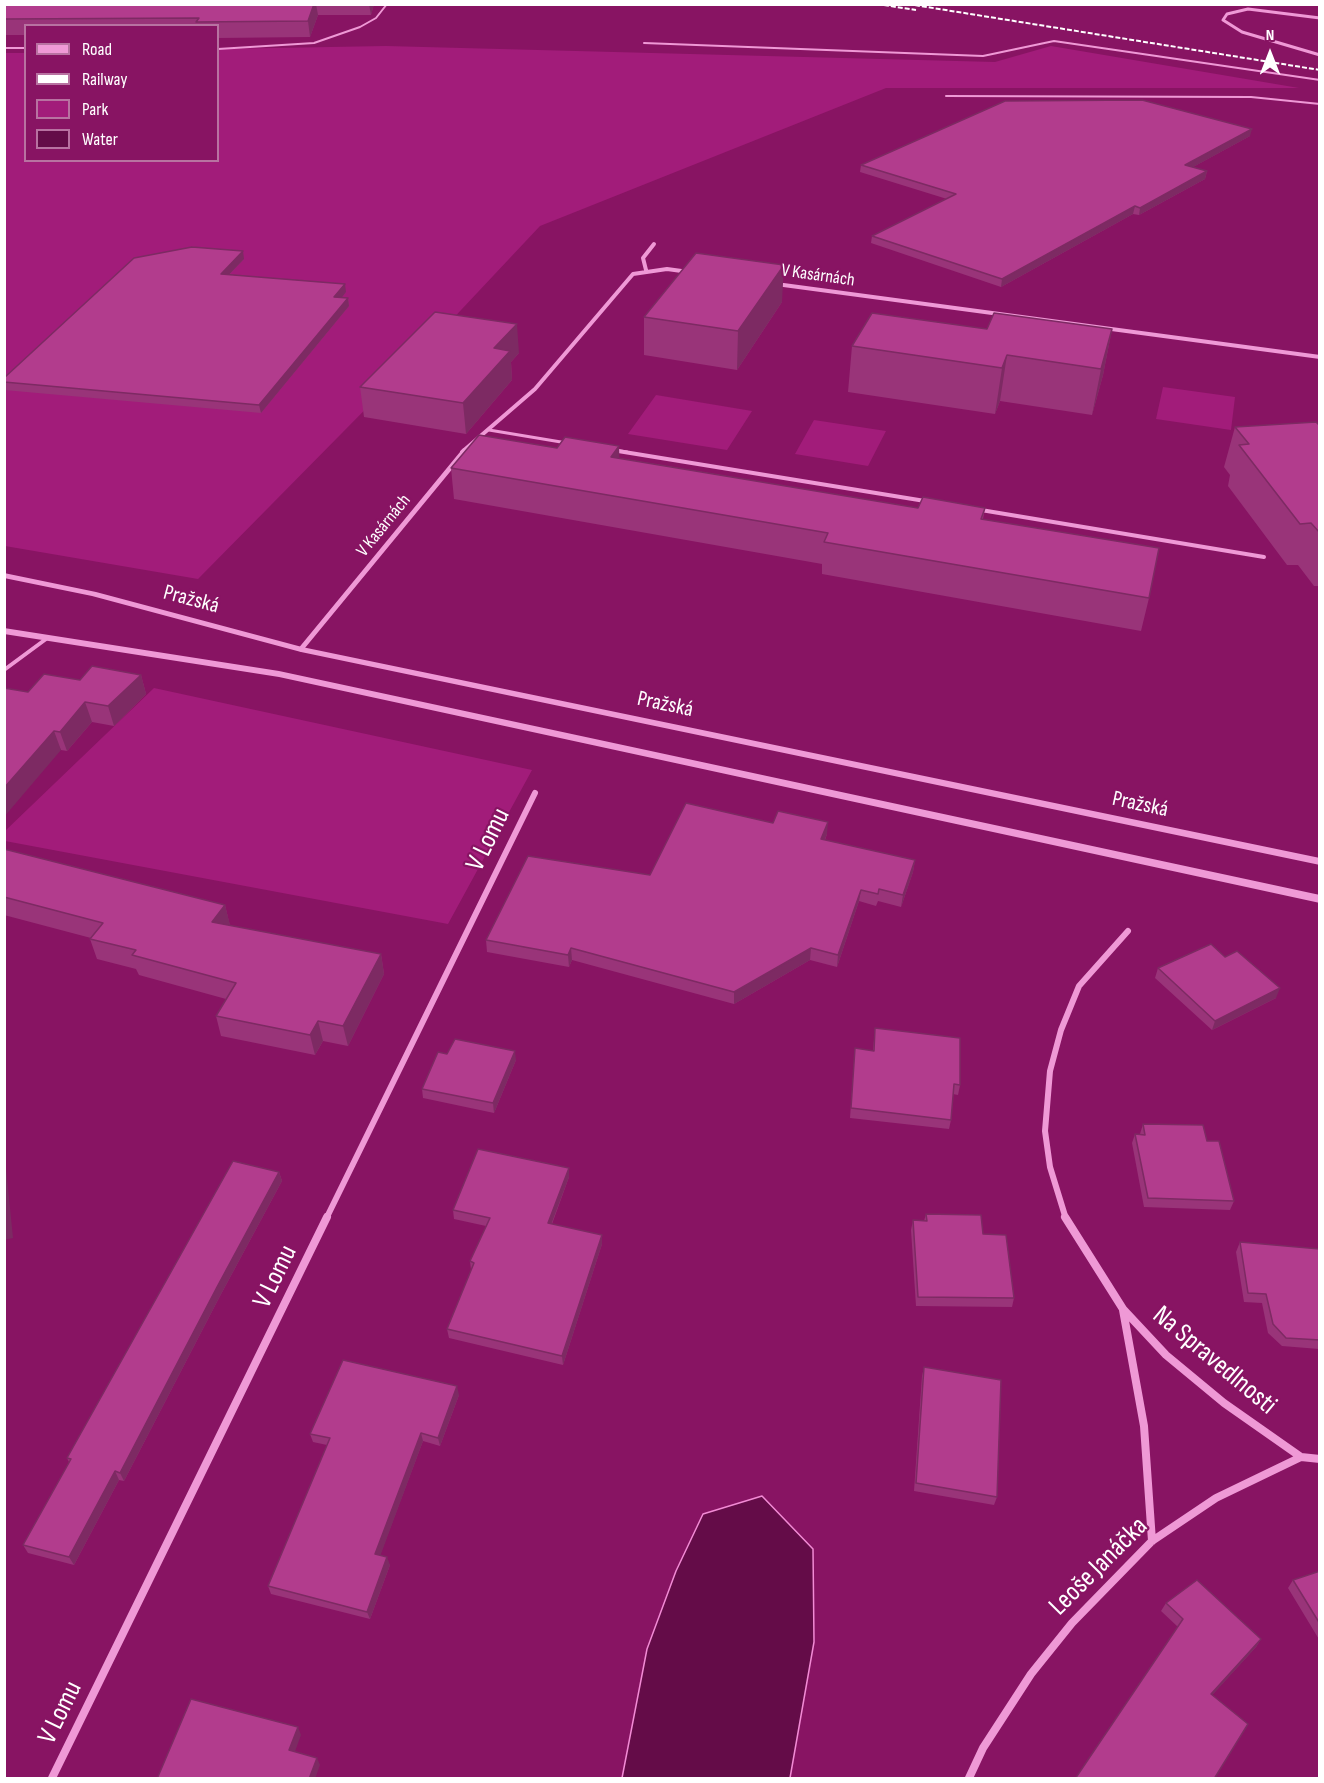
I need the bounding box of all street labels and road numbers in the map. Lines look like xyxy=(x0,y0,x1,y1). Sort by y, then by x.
street label: V Kasárnách xyxy=(780,260,856,292)
street label: V Kasárnách xyxy=(352,490,416,562)
street label: Pražská xyxy=(160,580,222,620)
street label: Pražská xyxy=(635,686,695,724)
street label: Pražská xyxy=(1110,786,1170,824)
street label: V Lomu xyxy=(460,803,518,877)
street label: V Lomu xyxy=(247,1240,305,1314)
street label: Na Spravedlnosti xyxy=(1145,1300,1283,1422)
street label: Leoše Janáčka xyxy=(1043,1511,1155,1623)
street label: V Lomu xyxy=(32,1676,90,1750)

